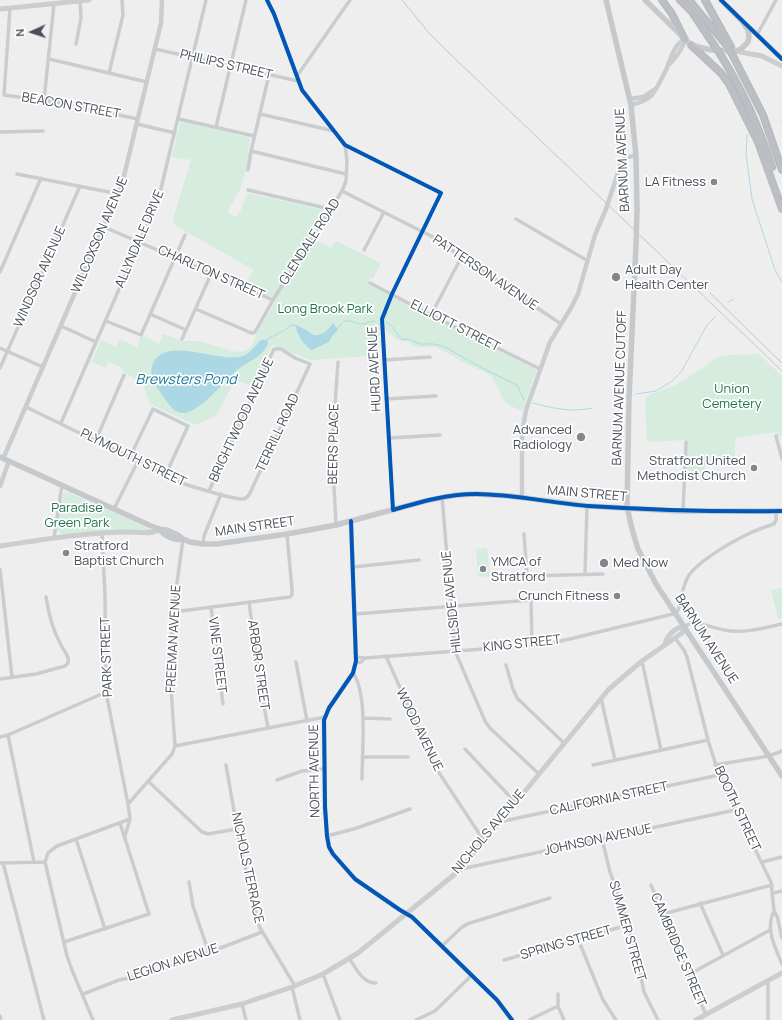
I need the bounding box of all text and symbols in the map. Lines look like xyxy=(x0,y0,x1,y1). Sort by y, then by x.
north arrow xyxy=(12,12,52,52)
text: N xyxy=(12,28,27,37)
street label: PHILIPS STREET xyxy=(178,47,274,83)
street label: BEACON STREET xyxy=(20,90,122,122)
street label: BARNUM AVENUE xyxy=(612,108,634,212)
place label: LA Fitness xyxy=(645,174,706,190)
street label: WILCOXSON AVENUE xyxy=(69,175,131,295)
marker: LA Fitness xyxy=(709,177,719,187)
street label: ALLYNDALE DRIVE xyxy=(112,188,168,290)
street label: GLENDALE ROAD xyxy=(276,196,344,288)
street label: WINDSOR AVENUE xyxy=(11,224,69,330)
street label: PATTERSON AVENUE xyxy=(429,232,541,314)
street label: CHARLTON STREET xyxy=(155,242,267,304)
place label: Adult Day Health Center xyxy=(625,262,709,293)
marker: Adult Day Health Center xyxy=(610,271,622,283)
street label: ELLIOTT STREET xyxy=(408,297,502,355)
park label: Long Brook Park xyxy=(277,301,373,317)
street label: BARNUM AVENUE CUTOFF xyxy=(609,310,631,466)
street label: HURD AVENUE xyxy=(365,326,385,412)
street label: BRIGHTWOOD AVENUE xyxy=(206,355,278,485)
water label: Brewsters Pond xyxy=(136,372,236,388)
park label: Union Cemetery xyxy=(702,381,762,412)
street label: TERRILL ROAD xyxy=(253,391,303,475)
street label: BEERS PLACE xyxy=(325,403,343,485)
place label: Advanced Radiology xyxy=(513,422,572,453)
street label: PLYMOUTH STREET xyxy=(78,426,188,490)
marker: Advanced Radiology xyxy=(575,431,587,443)
place label: Stratford United Methodist Church xyxy=(637,453,746,484)
marker: Stratford United Methodist Church xyxy=(749,463,759,473)
street label: MAIN STREET xyxy=(546,483,628,505)
park label: Paradise Green Park xyxy=(45,500,109,531)
street label: MAIN STREET xyxy=(214,514,296,540)
place label: Stratford Baptist Church xyxy=(74,538,164,569)
marker: Stratford Baptist Church xyxy=(61,548,71,558)
street label: HILLSIDE AVENUE xyxy=(439,550,465,654)
place label: YMCA of Stratford xyxy=(491,554,545,585)
place label: Med Now xyxy=(613,555,668,571)
marker: Med Now xyxy=(598,557,610,569)
marker: YMCA of Stratford xyxy=(478,564,488,574)
street label: FREEMAN AVENUE xyxy=(163,585,185,693)
place label: Crunch Fitness xyxy=(518,588,609,604)
marker: Crunch Fitness xyxy=(612,591,622,601)
street label: BARNUM AVENUE xyxy=(671,591,741,687)
street label: VINE STREET xyxy=(205,616,229,694)
street label: PARK STREET xyxy=(98,617,116,697)
street label: ARBOR STREET xyxy=(244,619,272,711)
street label: KING STREET xyxy=(482,632,562,656)
street label: WOOD AVENUE xyxy=(392,686,446,774)
street label: NORTH AVENUE xyxy=(306,724,324,818)
street label: BOOTH STREET xyxy=(710,764,764,854)
street label: CALIFORNIA STREET xyxy=(548,779,670,819)
street label: NICHOLS AVENUE xyxy=(449,787,529,877)
street label: NICHOLS TERRACE xyxy=(228,811,266,925)
street label: JOHNSON AVENUE xyxy=(543,821,653,859)
street label: SUMMER STREET xyxy=(605,879,649,983)
street label: CAMBRIDGE STREET xyxy=(647,891,709,1009)
street label: SPRING STREET xyxy=(519,923,613,963)
street label: LEGION AVENUE xyxy=(126,941,220,985)

